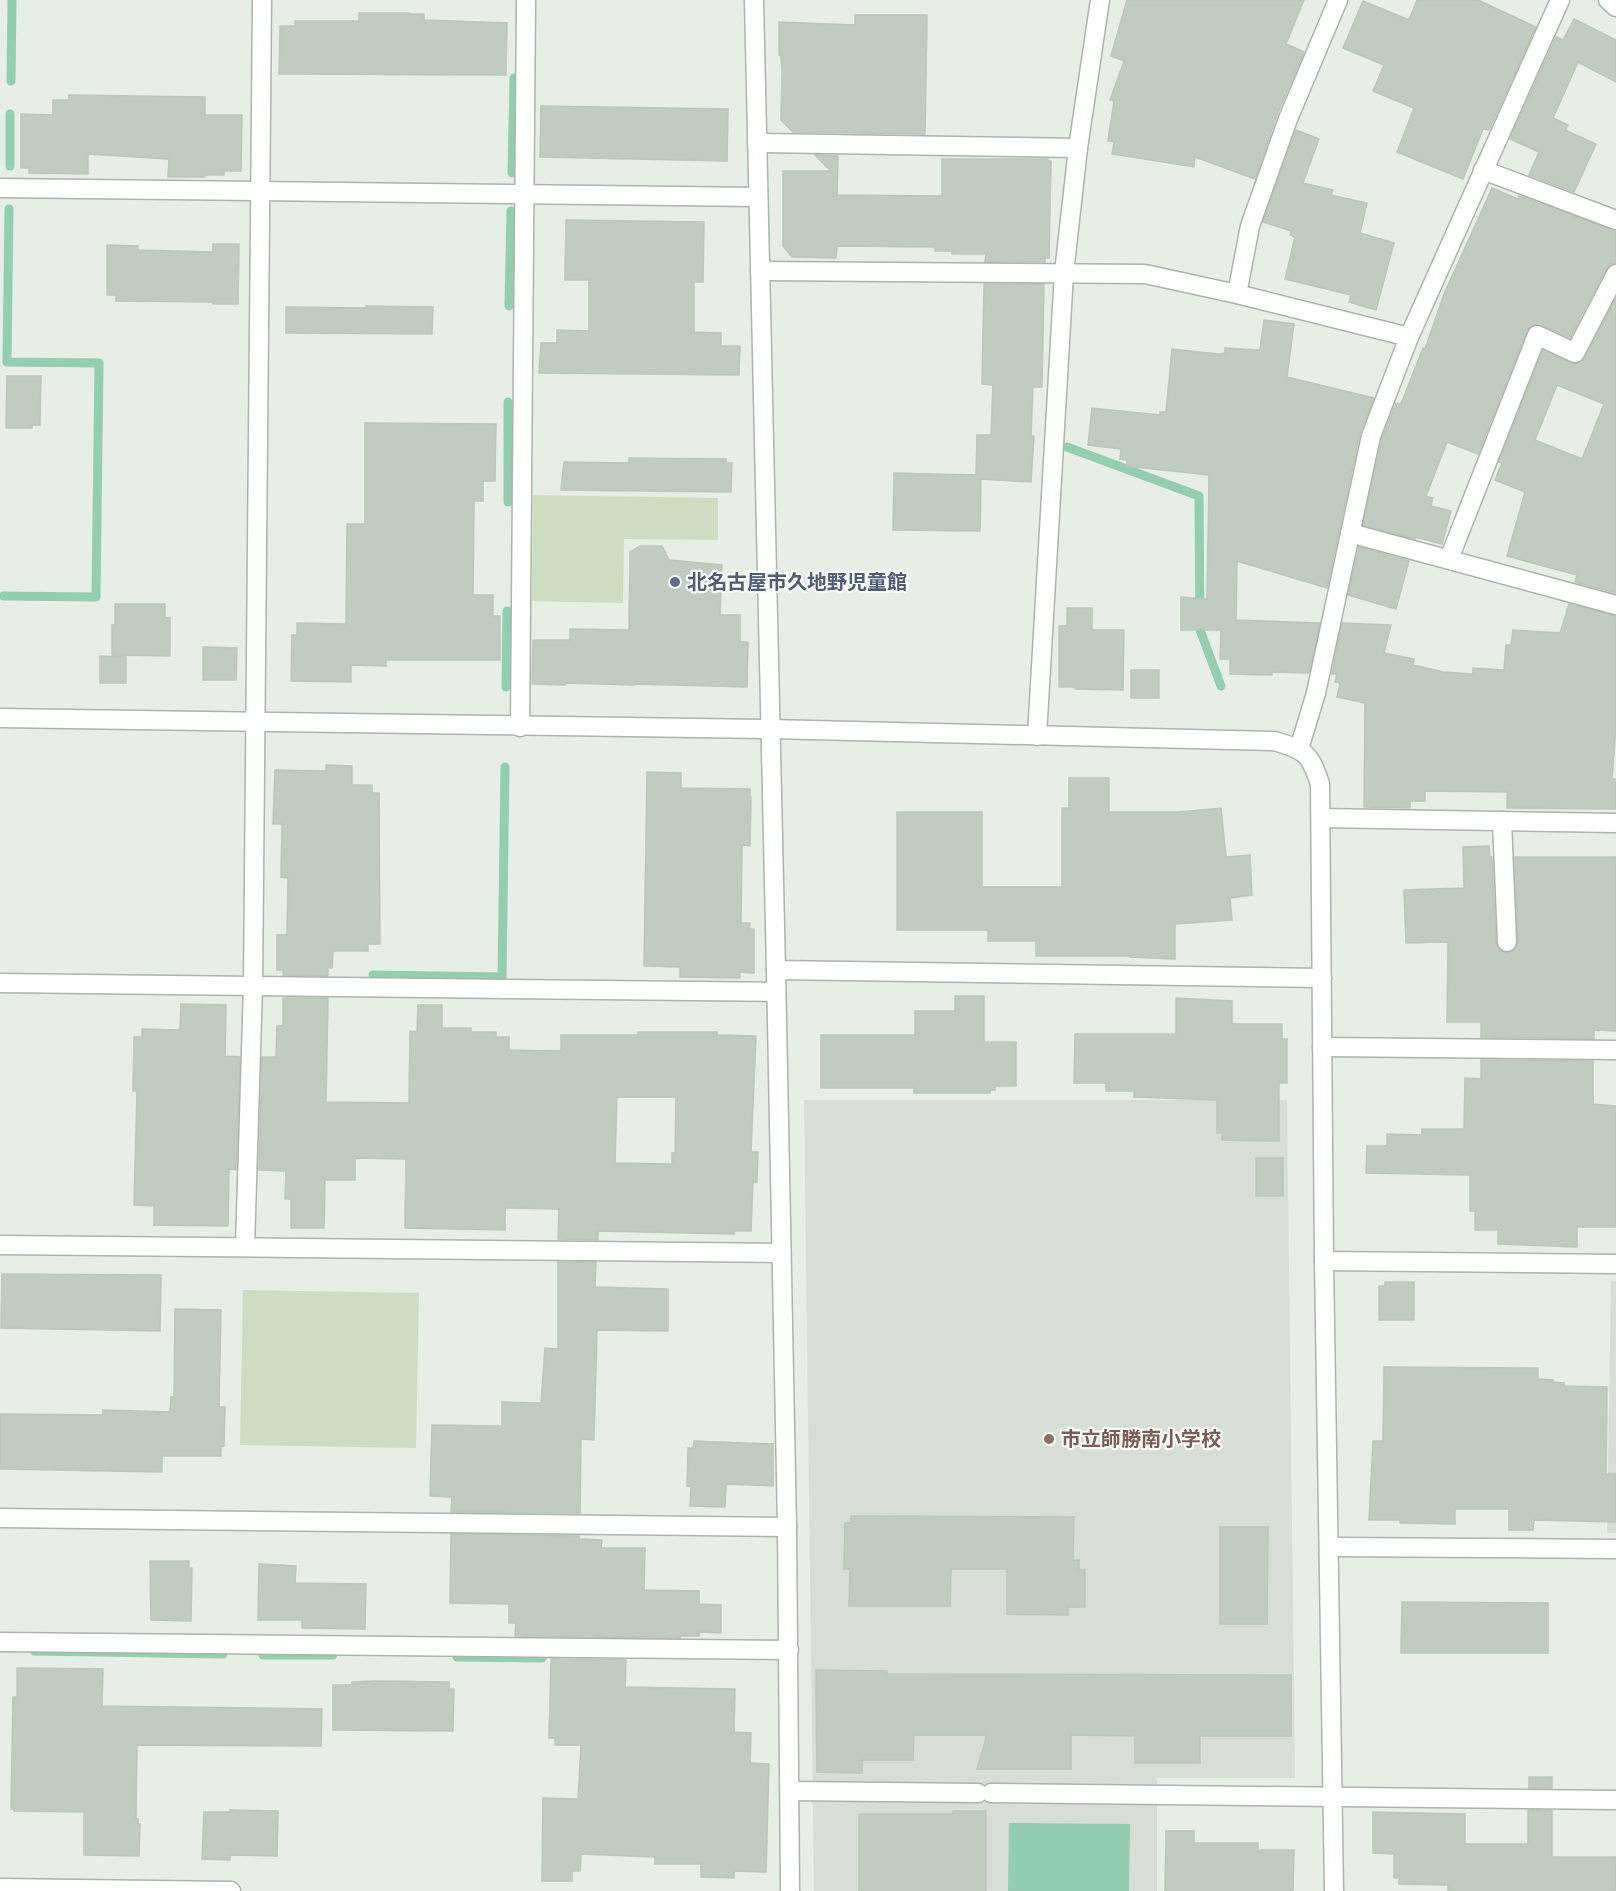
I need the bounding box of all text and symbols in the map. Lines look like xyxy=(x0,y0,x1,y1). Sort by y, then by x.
place label: 北名古屋市久地野児童館 xyxy=(687,571,907,594)
marker: 北名古屋市久地野児童館 xyxy=(668,575,682,589)
place label: 市立師勝南小学校 xyxy=(1061,1428,1221,1451)
marker: 市立師勝南小学校 xyxy=(1042,1432,1056,1446)

